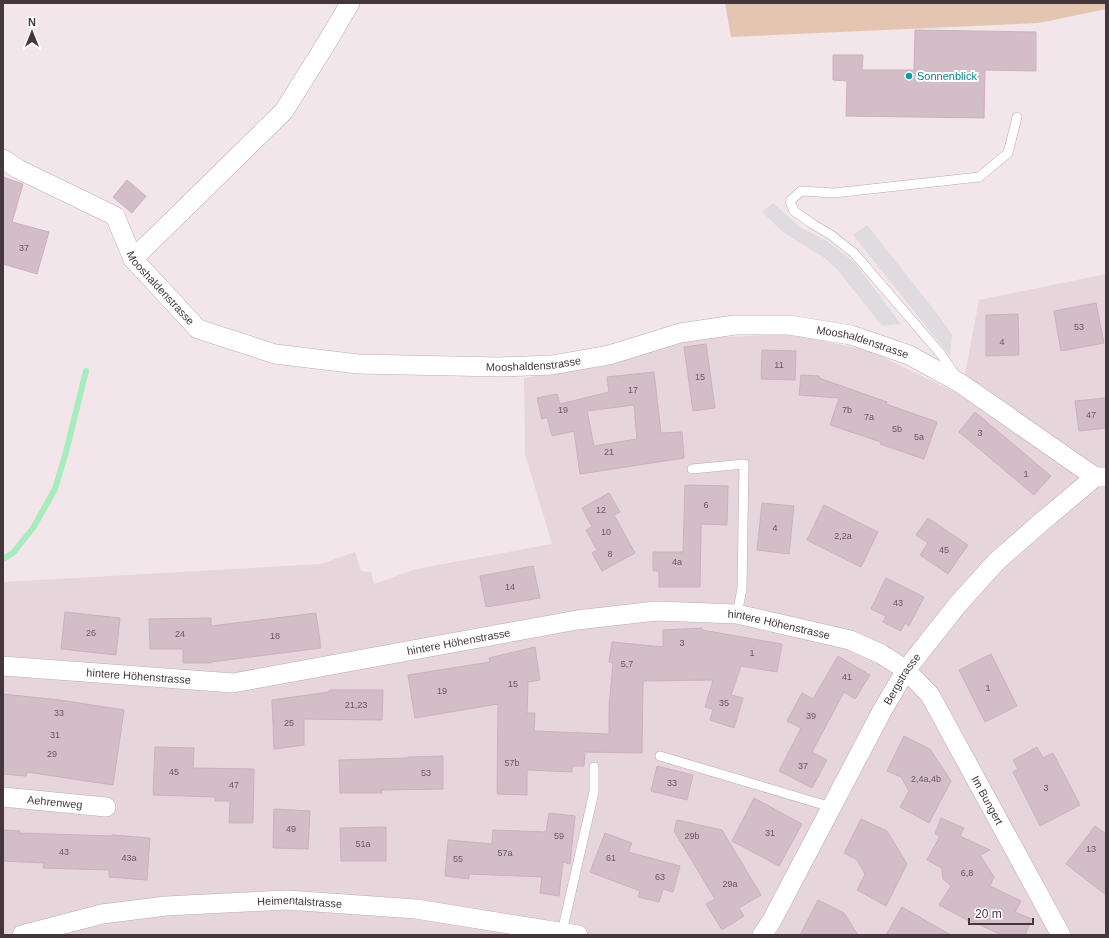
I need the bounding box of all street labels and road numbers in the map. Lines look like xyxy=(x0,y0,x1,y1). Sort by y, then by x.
street label: Mooshaldenstrasse xyxy=(124,249,197,327)
street label: Mooshaldenstrasse xyxy=(816,324,910,360)
street label: Mooshaldenstrasse xyxy=(486,354,582,373)
street label: hintere Höhenstrasse xyxy=(728,608,831,641)
street label: hintere Höhenstrasse xyxy=(406,626,511,657)
street label: Bergstrasse xyxy=(881,651,923,707)
street label: hintere Höhenstrasse xyxy=(86,666,191,686)
street label: Im Bungert xyxy=(969,774,1006,827)
street label: Aehrenweg xyxy=(26,793,83,811)
street label: Heimentalstrasse xyxy=(257,894,342,910)

